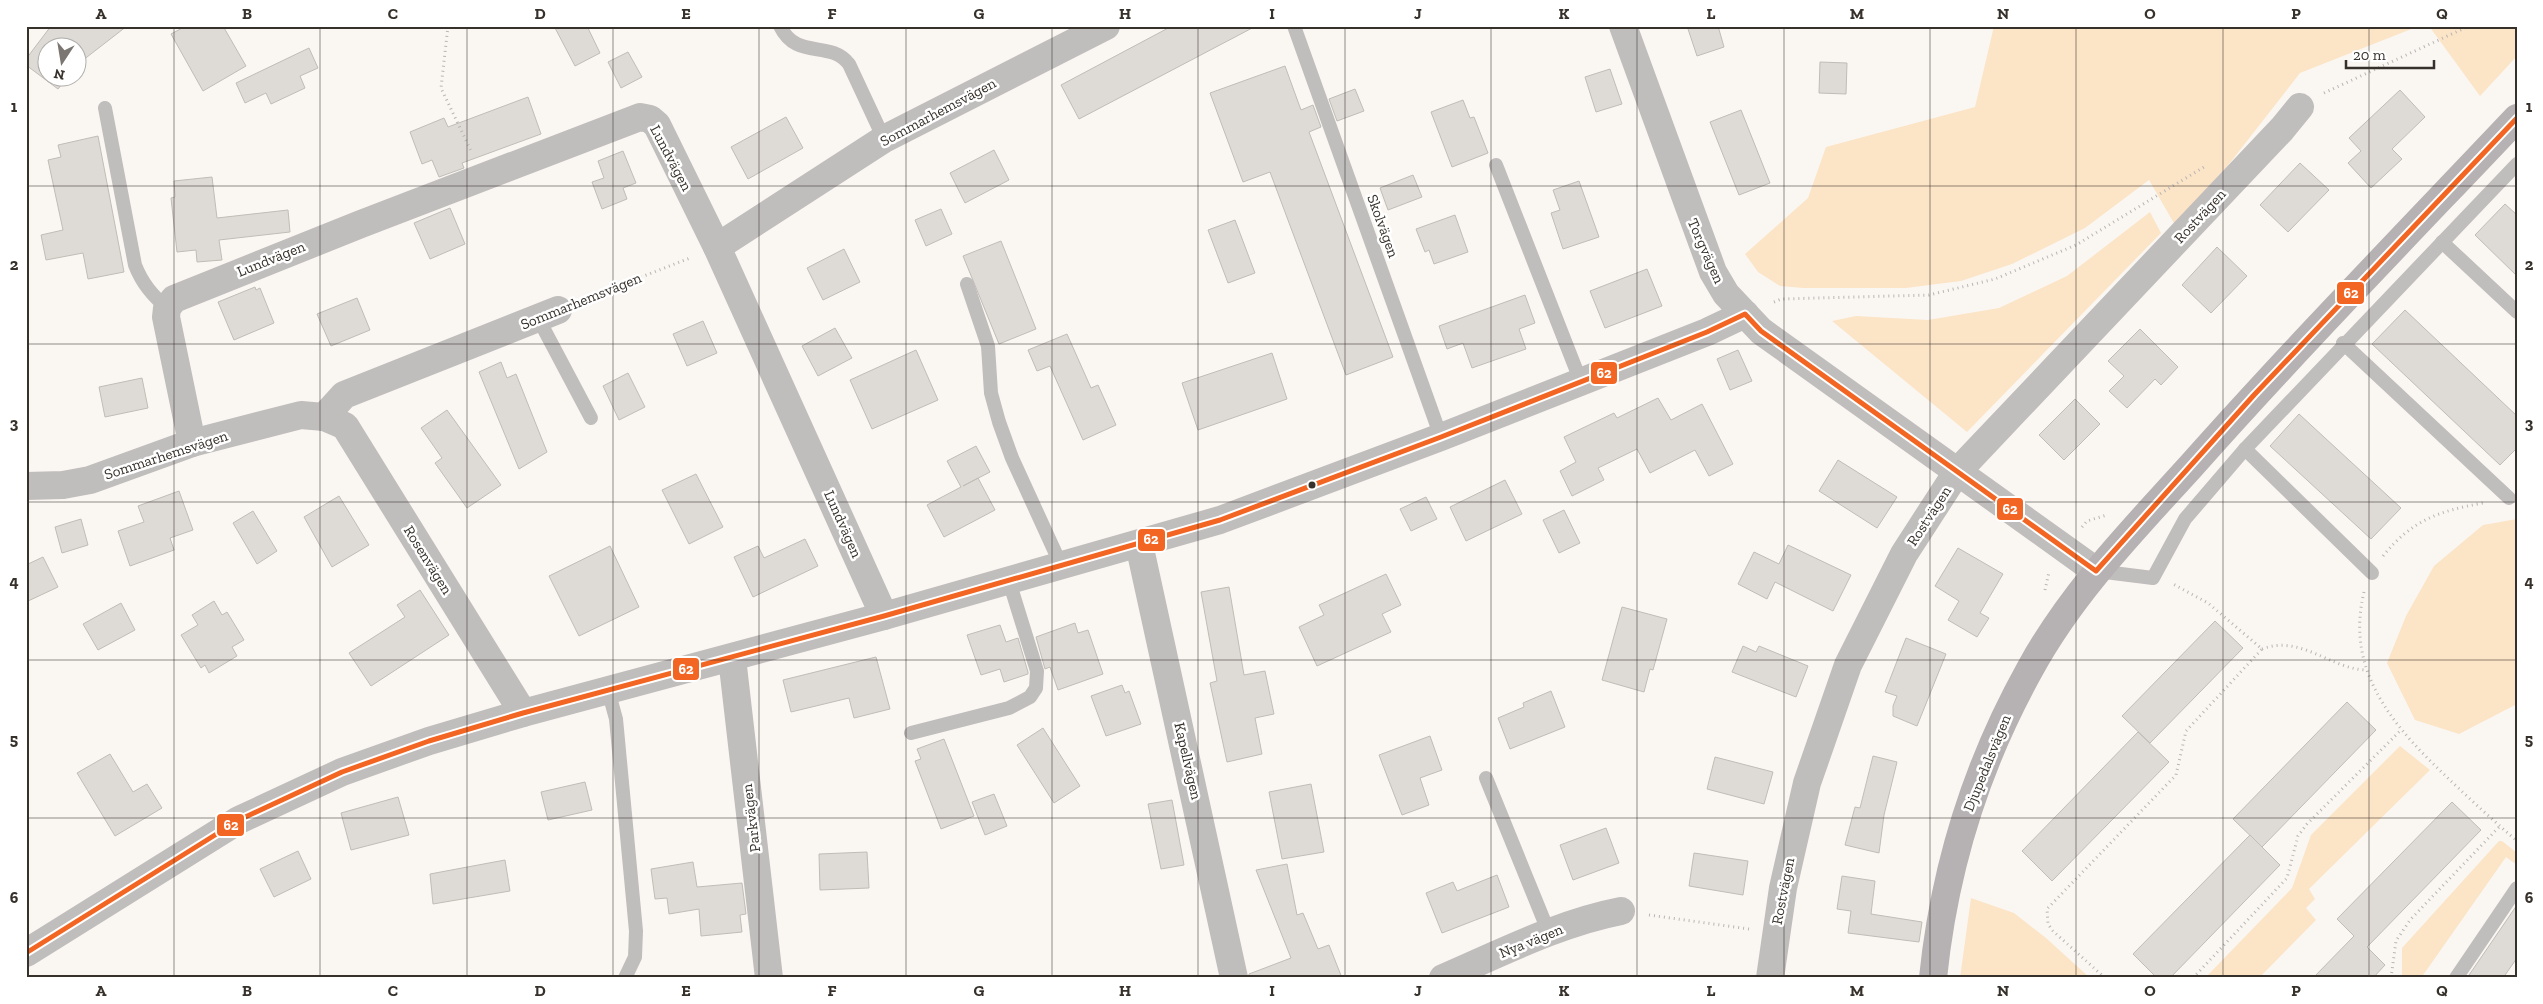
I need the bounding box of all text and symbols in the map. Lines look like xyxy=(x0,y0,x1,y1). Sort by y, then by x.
text: A xyxy=(96,4,107,23)
text: B xyxy=(242,4,252,23)
text: C xyxy=(388,4,398,23)
text: D xyxy=(534,4,546,23)
text: E xyxy=(681,4,691,23)
text: F xyxy=(827,4,837,23)
text: G xyxy=(974,4,985,23)
text: H xyxy=(1119,4,1131,23)
text: I xyxy=(1269,4,1275,23)
text: J xyxy=(1414,4,1422,23)
text: K xyxy=(1559,4,1570,23)
text: L xyxy=(1707,4,1716,23)
text: M xyxy=(1850,4,1864,23)
text: N xyxy=(1997,4,2009,23)
text: O xyxy=(2144,4,2156,23)
text: P xyxy=(2291,4,2301,23)
text: Q xyxy=(2436,4,2448,23)
north arrow xyxy=(38,38,88,88)
scale bar xyxy=(2346,38,2433,70)
text: 20 m xyxy=(2353,46,2386,64)
text: N xyxy=(52,65,66,84)
street label: Sommarhemsvägen xyxy=(877,74,999,150)
text: 1 xyxy=(11,97,18,116)
text: 1 xyxy=(2526,97,2533,116)
street label: Lundvägen xyxy=(646,122,696,194)
street label: Rostvägen xyxy=(2170,185,2230,247)
street label: Skolvägen xyxy=(1363,192,1403,260)
street label: Torgvägen xyxy=(1684,216,1728,287)
street label: Lundvägen xyxy=(234,237,308,281)
text: 2 xyxy=(10,255,19,274)
text: 2 xyxy=(2525,255,2534,274)
street label: Sommarhemsvägen xyxy=(518,268,644,333)
line badge: 62 xyxy=(2336,281,2365,305)
text: 62 xyxy=(2343,285,2359,302)
line badge: 62 xyxy=(1590,361,1618,385)
text: 62 xyxy=(1596,365,1612,382)
text: 3 xyxy=(10,414,19,433)
text: 3 xyxy=(2525,414,2534,433)
street label: Sommarhemsvägen xyxy=(102,426,230,483)
unlabelled marker xyxy=(1307,480,1317,490)
street label: Rostvägen xyxy=(1903,482,1955,549)
street label: Lundvägen xyxy=(820,487,866,561)
line badge: 62 xyxy=(1996,497,2024,521)
text: 62 xyxy=(2002,501,2018,518)
street label: Rosenvägen xyxy=(400,522,456,598)
line badge: 62 xyxy=(1137,528,1166,552)
text: 62 xyxy=(1143,531,1159,548)
text: 4 xyxy=(9,572,19,591)
text: 4 xyxy=(2524,572,2534,591)
line badge: 62 xyxy=(672,657,700,681)
text: 62 xyxy=(678,661,694,678)
street label: Djupedalsvägen xyxy=(1959,712,2015,814)
street label: Kapellvägen xyxy=(1170,721,1206,802)
text: 5 xyxy=(10,730,18,749)
text: 5 xyxy=(2525,730,2533,749)
street label: Parkvägen xyxy=(738,783,764,853)
line badge: 62 xyxy=(216,813,245,837)
text: 62 xyxy=(223,817,239,834)
street label: Rostvägen xyxy=(1768,856,1798,926)
text: 6 xyxy=(10,888,19,907)
text: 6 xyxy=(2525,888,2534,907)
street label: Nya vägen xyxy=(1496,920,1566,962)
text: A xyxy=(96,981,107,1000)
text: B xyxy=(242,981,252,1000)
text: C xyxy=(388,981,398,1000)
text: D xyxy=(534,981,546,1000)
text: E xyxy=(681,981,691,1000)
text: F xyxy=(827,981,837,1000)
text: G xyxy=(974,981,985,1000)
text: H xyxy=(1119,981,1131,1000)
text: I xyxy=(1269,981,1275,1000)
text: J xyxy=(1414,981,1422,1000)
text: K xyxy=(1559,981,1570,1000)
text: L xyxy=(1707,981,1716,1000)
text: M xyxy=(1850,981,1864,1000)
text: N xyxy=(1997,981,2009,1000)
text: O xyxy=(2144,981,2156,1000)
text: P xyxy=(2291,981,2301,1000)
text: Q xyxy=(2436,981,2448,1000)

